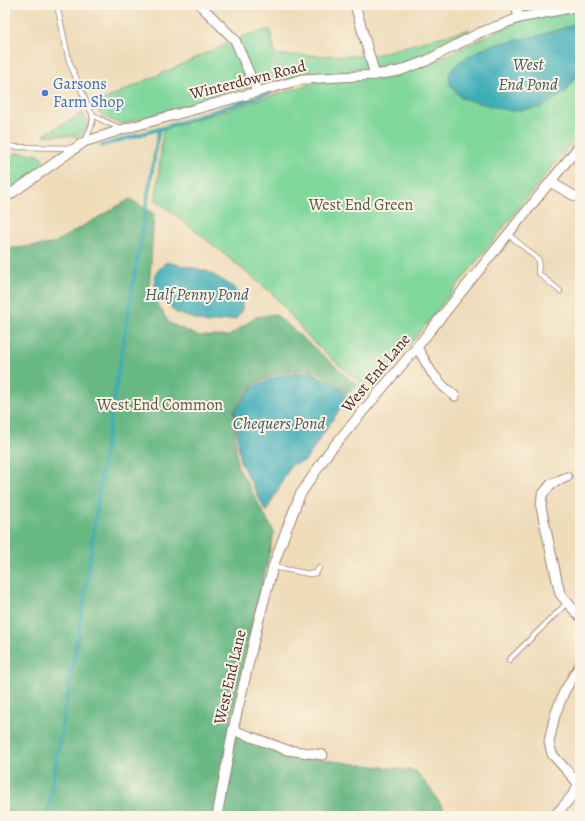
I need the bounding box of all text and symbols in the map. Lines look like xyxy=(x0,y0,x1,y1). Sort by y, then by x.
water label: West End Pond xyxy=(498,53,558,96)
street label: Winterdown Road xyxy=(187,55,309,105)
place label: Garsons Farm Shop xyxy=(53,73,124,113)
marker: Garsons Farm Shop xyxy=(40,88,50,98)
park label: West End Green xyxy=(308,194,414,216)
water label: Half Penny Pond xyxy=(145,283,249,306)
street label: West End Lane xyxy=(336,329,416,418)
park label: West End Common xyxy=(96,394,223,416)
water label: Chequers Pond xyxy=(233,412,325,435)
street label: West End Lane xyxy=(208,627,252,728)

